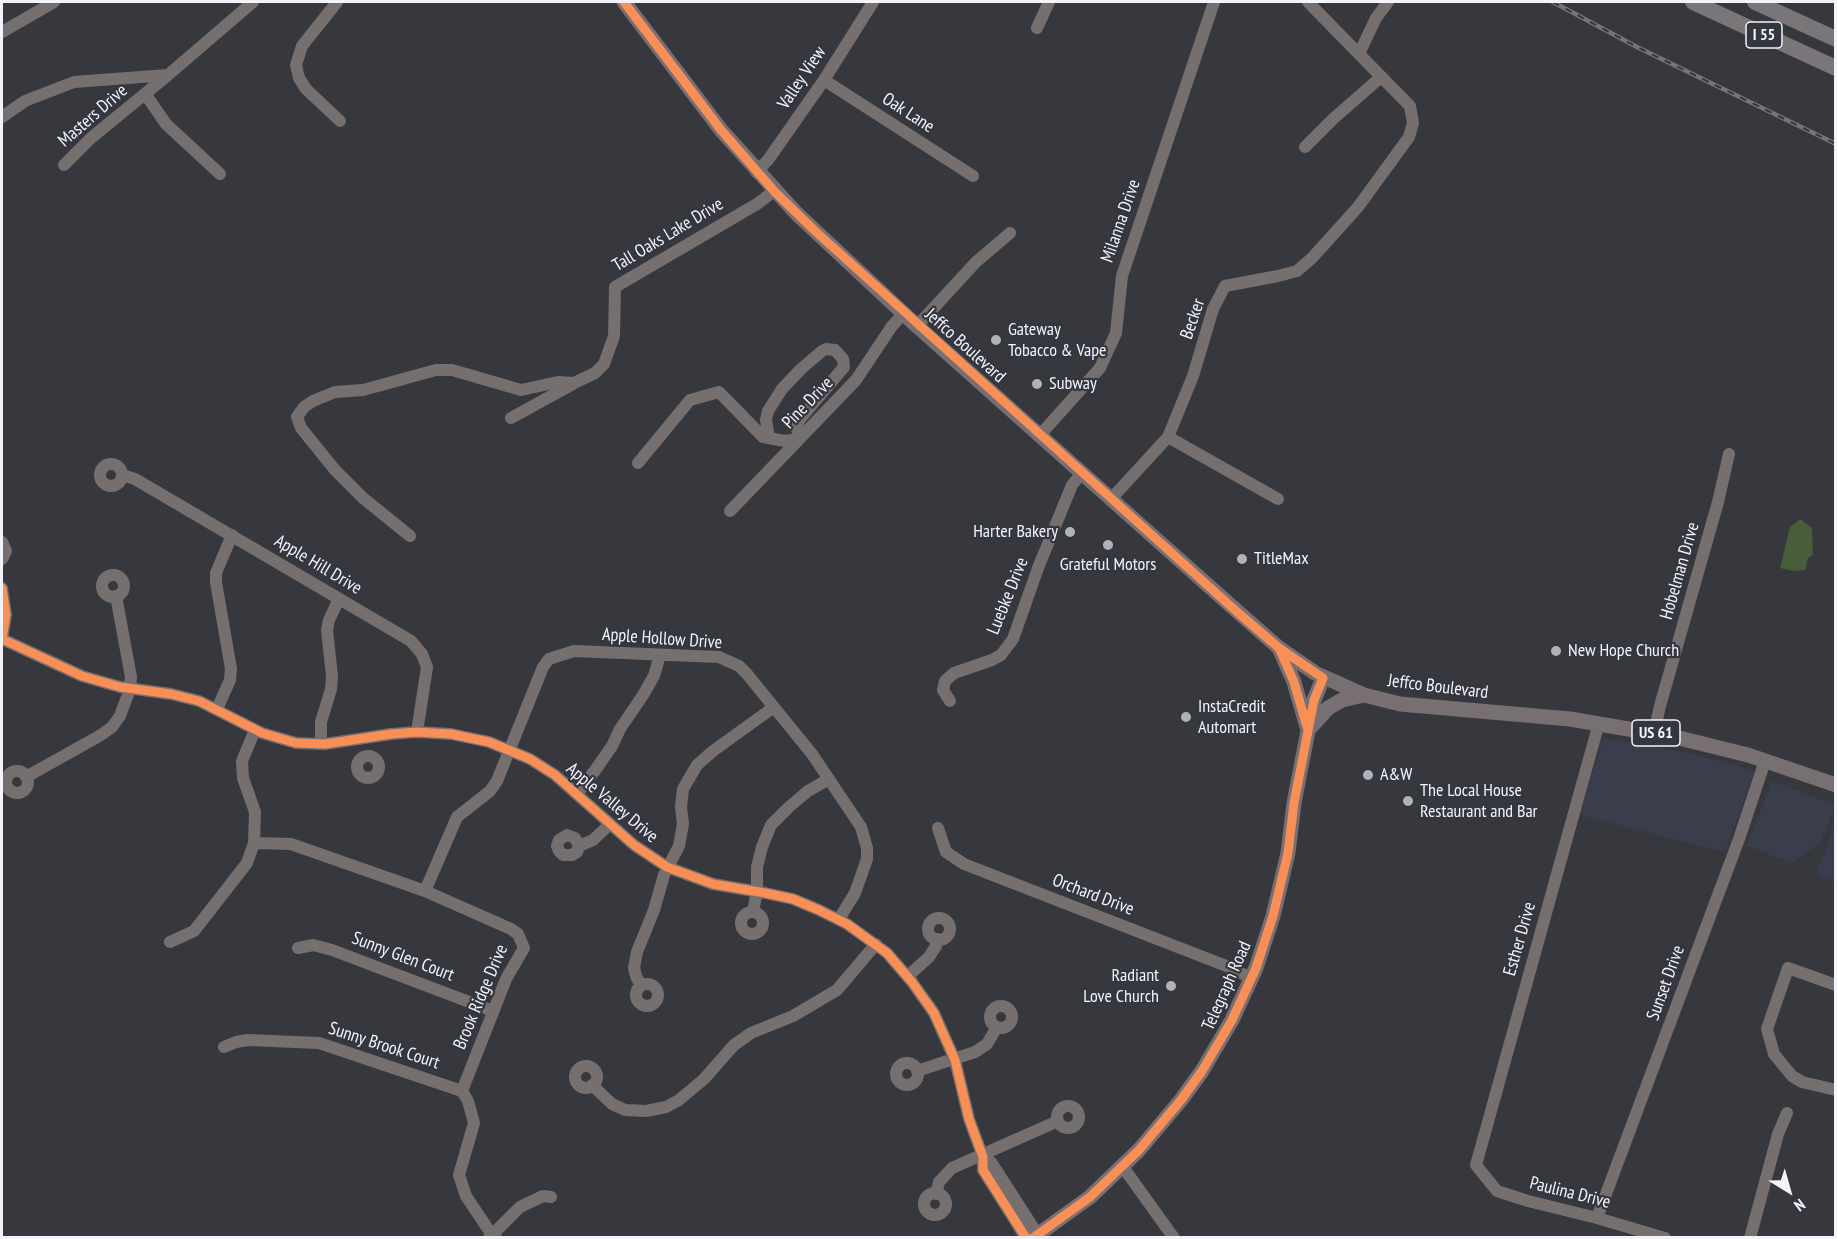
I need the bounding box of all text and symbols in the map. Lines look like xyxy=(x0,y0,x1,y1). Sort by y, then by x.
road number: I 55 xyxy=(1746,22,1782,48)
street label: Valley View xyxy=(773,43,831,113)
street label: Masters Drive xyxy=(54,80,132,152)
street label: Oak Lane xyxy=(878,88,938,138)
street label: Milanna Drive xyxy=(1097,177,1145,265)
street label: Tall Oaks Lake Drive xyxy=(609,194,727,276)
street label: Becker xyxy=(1176,296,1210,342)
street label: Jeffco Boulevard xyxy=(920,304,1010,388)
place label: Gateway Tobacco & Vape xyxy=(1008,319,1106,362)
marker: Gateway Tobacco & Vape xyxy=(989,333,1003,347)
street label: Pine Drive xyxy=(778,373,838,433)
place label: Subway xyxy=(1049,373,1097,395)
marker: Subway xyxy=(1030,377,1044,391)
street label: Hobelman Drive xyxy=(1656,520,1704,622)
place label: Harter Bakery xyxy=(973,521,1058,543)
marker: Harter Bakery xyxy=(1063,525,1077,539)
street label: Apple Hill Drive xyxy=(270,530,366,600)
marker: Grateful Motors xyxy=(1101,538,1115,552)
place label: TitleMax xyxy=(1254,548,1309,570)
marker: TitleMax xyxy=(1235,552,1249,566)
street label: Luebke Drive xyxy=(983,554,1033,638)
place label: Grateful Motors xyxy=(1060,554,1156,576)
street label: Apple Hollow Drive xyxy=(601,624,723,654)
place label: New Hope Church xyxy=(1568,640,1679,662)
marker: New Hope Church xyxy=(1549,644,1563,658)
street label: Jeffco Boulevard xyxy=(1387,670,1489,704)
place label: InstaCredit Automart xyxy=(1198,696,1265,738)
marker: InstaCredit Automart xyxy=(1179,710,1193,724)
road number: US 61 xyxy=(1632,720,1680,746)
street label: Apple Valley Drive xyxy=(562,758,662,848)
place label: A&W xyxy=(1380,764,1412,786)
marker: A&W xyxy=(1361,768,1375,782)
place label: The Local House Restaurant and Bar xyxy=(1420,780,1538,822)
marker: The Local House Restaurant and Bar xyxy=(1401,794,1415,808)
street label: Orchard Drive xyxy=(1049,870,1137,920)
street label: Esther Drive xyxy=(1499,900,1541,978)
street label: Sunny Glen Court xyxy=(349,928,457,986)
street label: Telegraph Road xyxy=(1198,938,1256,1034)
street label: Brook Ridge Drive xyxy=(449,941,513,1053)
street label: Sunset Drive xyxy=(1642,942,1690,1024)
place label: Radiant Love Church xyxy=(1083,965,1159,1008)
marker: Radiant Love Church xyxy=(1164,979,1178,993)
street label: Sunny Brook Court xyxy=(326,1018,442,1074)
north arrow xyxy=(1759,1161,1819,1221)
street label: Paulina Drive xyxy=(1527,1173,1613,1213)
text: N xyxy=(1790,1195,1809,1216)

